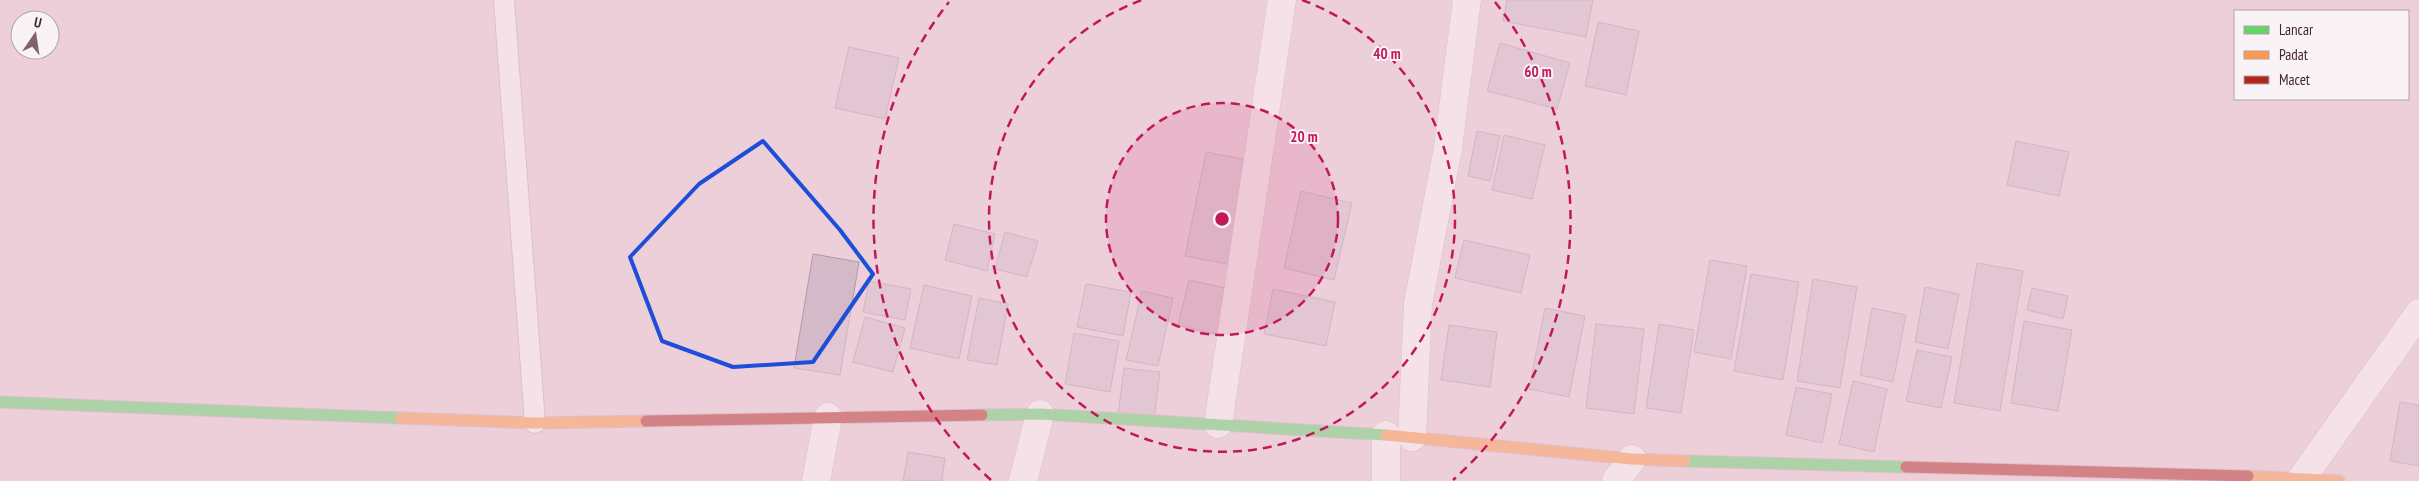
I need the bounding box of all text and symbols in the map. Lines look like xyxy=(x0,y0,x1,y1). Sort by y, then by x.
north arrow xyxy=(10,10,60,60)
legend xyxy=(2234,10,2409,100)
text: U xyxy=(32,13,43,32)
text: Lancar xyxy=(2279,20,2314,39)
text: 40 m xyxy=(1373,44,1401,63)
text: Padat xyxy=(2279,45,2308,64)
text: 60 m xyxy=(1524,62,1552,81)
text: Macet xyxy=(2279,70,2310,89)
text: 20 m xyxy=(1290,127,1318,146)
centre of rings xyxy=(1213,210,1231,228)

